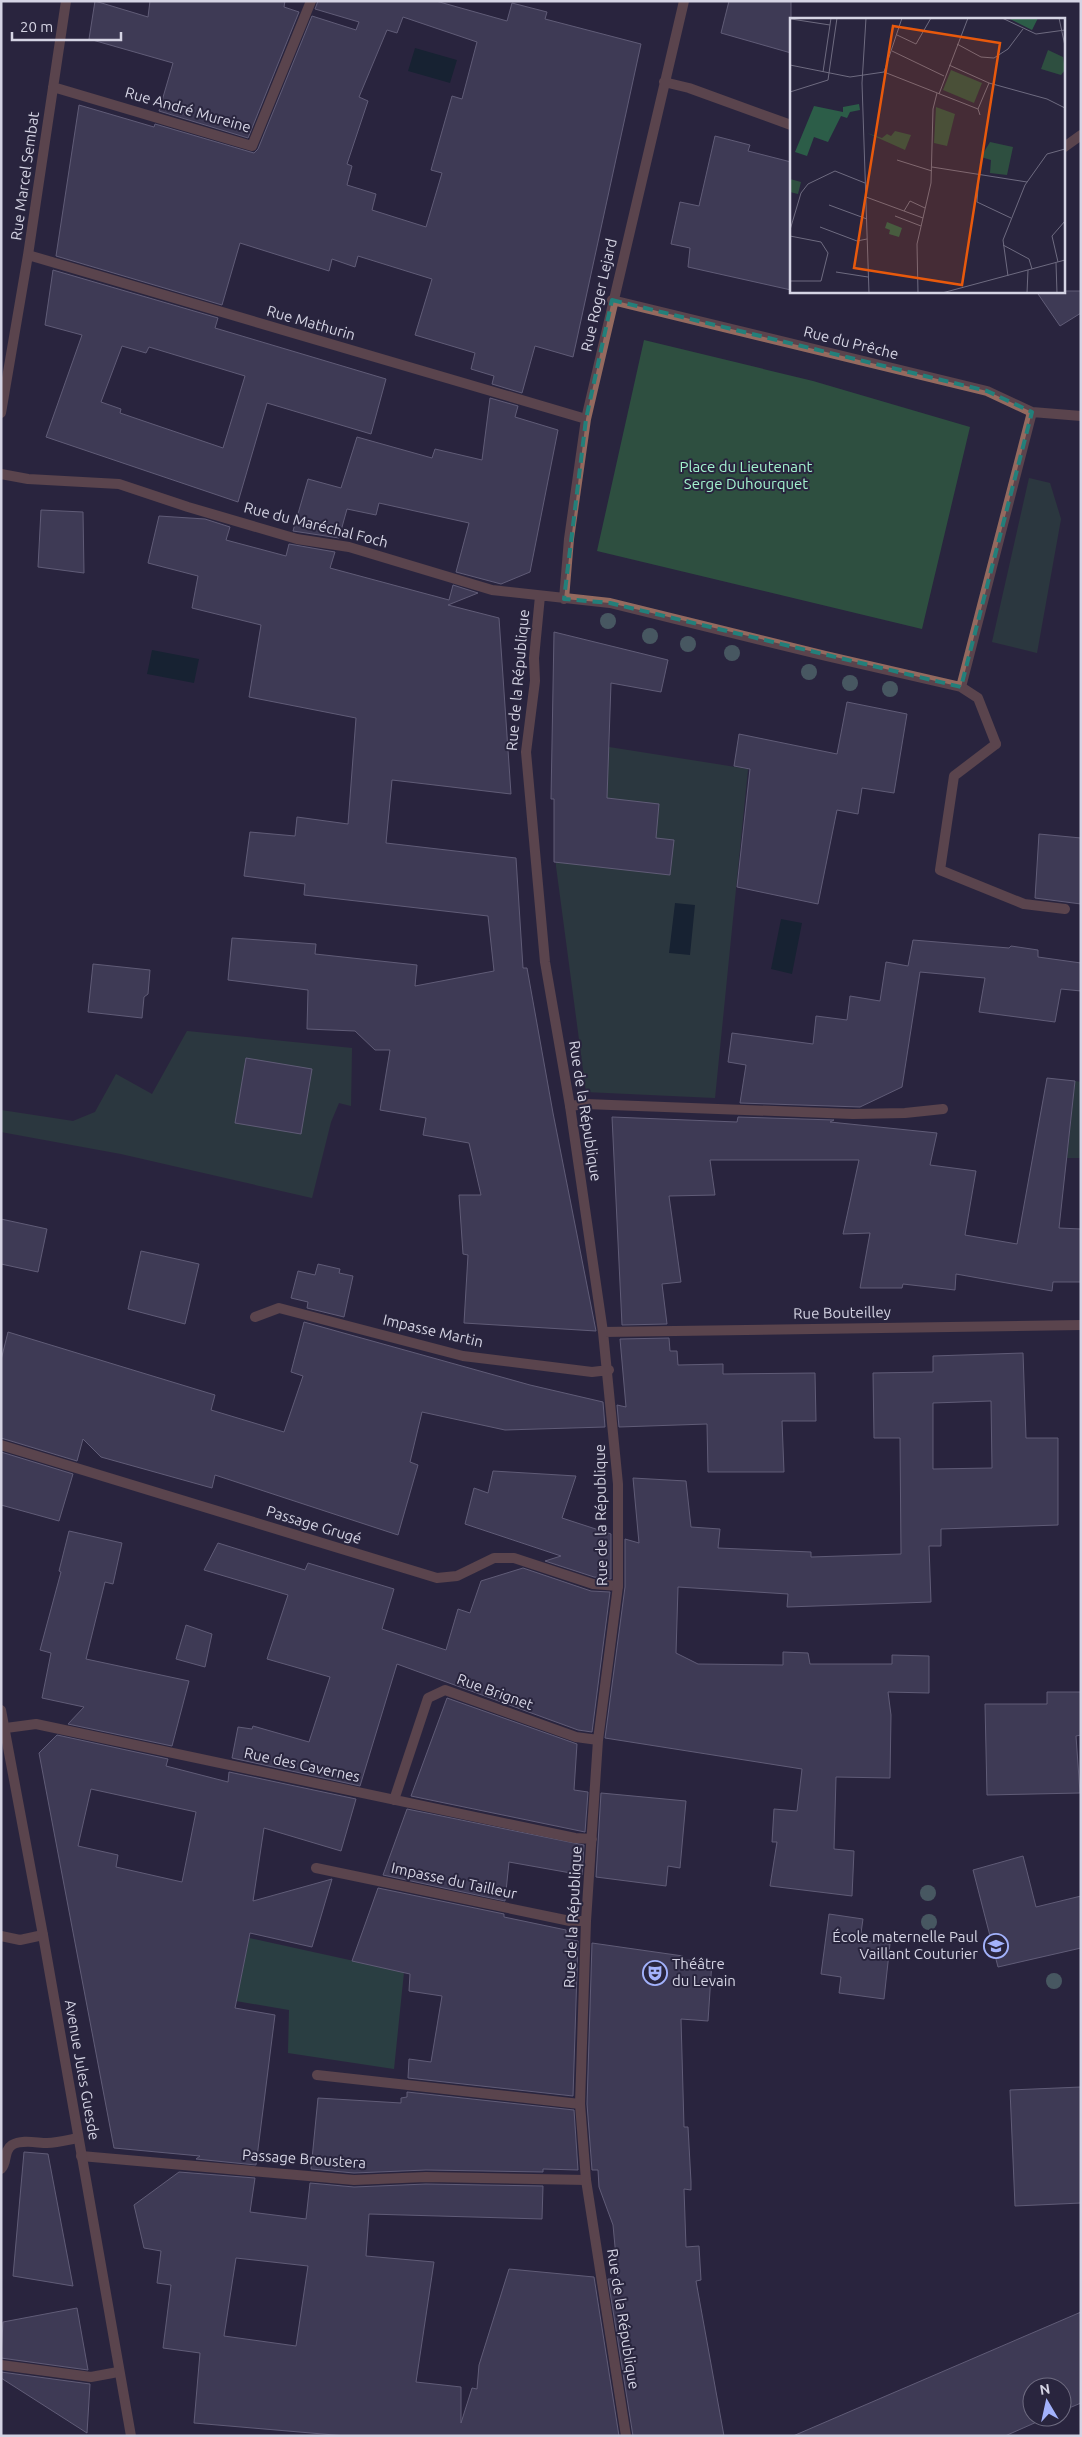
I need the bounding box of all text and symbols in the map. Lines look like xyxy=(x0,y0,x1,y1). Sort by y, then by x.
scale bar xyxy=(12,10,121,42)
text: 20 m xyxy=(20,18,53,35)
inset map xyxy=(790,18,1064,292)
street label: Rue André Mureine xyxy=(123,83,253,136)
street label: Rue Marcel Sembat xyxy=(7,110,42,242)
street label: Rue Roger Lejard xyxy=(577,237,620,353)
street label: Rue Mathurin xyxy=(265,302,357,343)
street label: Rue du Prêche xyxy=(802,323,900,363)
park label: Place du Lieutenant Serge Duhourquet xyxy=(679,458,813,492)
street label: Rue du Maréchal Foch xyxy=(242,498,390,551)
street label: Rue de la République xyxy=(503,608,532,751)
street label: Rue de la République xyxy=(566,1039,605,1182)
street label: Rue Bouteilley xyxy=(793,1303,891,1322)
street label: Impasse Martin xyxy=(381,1311,485,1350)
street label: Rue de la République xyxy=(591,1444,610,1586)
street label: Passage Grugé xyxy=(264,1502,364,1547)
street label: Rue Brignet xyxy=(455,1670,536,1713)
street label: Rue des Cavernes xyxy=(243,1744,362,1785)
street label: Rue de la République xyxy=(560,1846,585,1988)
street label: Impasse du Tailleur xyxy=(390,1859,519,1902)
place label: École maternelle Paul Vaillant Couturier xyxy=(832,1928,978,1962)
school or university icon: École maternelle Paul Vaillant Couturier xyxy=(983,1933,1009,1959)
place label: Théâtre du Levain xyxy=(672,1955,736,1989)
theatre icon: Théâtre du Levain xyxy=(642,1960,668,1986)
street label: Avenue Jules Guesde xyxy=(62,1998,103,2142)
street label: Passage Broustera xyxy=(241,2146,367,2171)
street label: Rue de la République xyxy=(604,2247,643,2390)
north arrow xyxy=(1022,2377,1072,2427)
text: N xyxy=(1039,2380,1051,2398)

